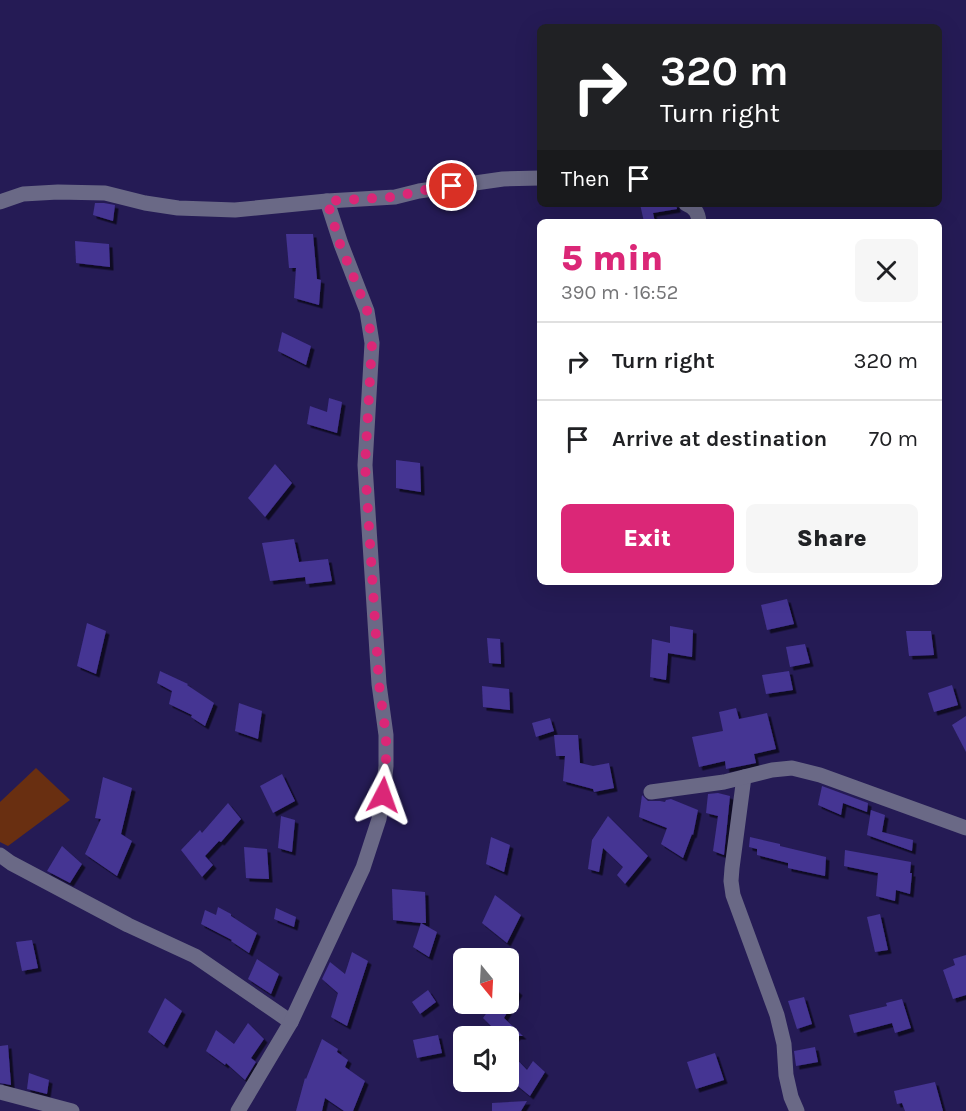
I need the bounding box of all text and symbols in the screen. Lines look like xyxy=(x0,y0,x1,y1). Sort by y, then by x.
text: 320 m xyxy=(660,46,789,96)
icon: right xyxy=(561,48,639,126)
text: Turn right xyxy=(660,97,780,129)
pin xyxy=(426,160,477,211)
icon: arrive xyxy=(622,162,655,195)
text: Then xyxy=(561,166,610,192)
icon: arrive xyxy=(435,169,468,202)
text: 5 min xyxy=(561,237,663,279)
button: close xyxy=(855,239,918,302)
text: 390 m · 16:52 xyxy=(561,281,678,304)
icon: right xyxy=(561,345,594,378)
text: Turn right xyxy=(612,348,715,374)
text: 320 m xyxy=(853,348,918,374)
icon: arrive xyxy=(561,423,594,456)
text: Arrive at destination xyxy=(612,426,827,452)
text: 70 m xyxy=(869,426,918,452)
button: Exit xyxy=(561,504,734,573)
button: Share xyxy=(746,504,918,573)
position arrow xyxy=(351,763,415,827)
north arrow xyxy=(453,948,519,1014)
map controls xyxy=(453,948,519,1092)
button: sound xyxy=(453,1026,519,1092)

